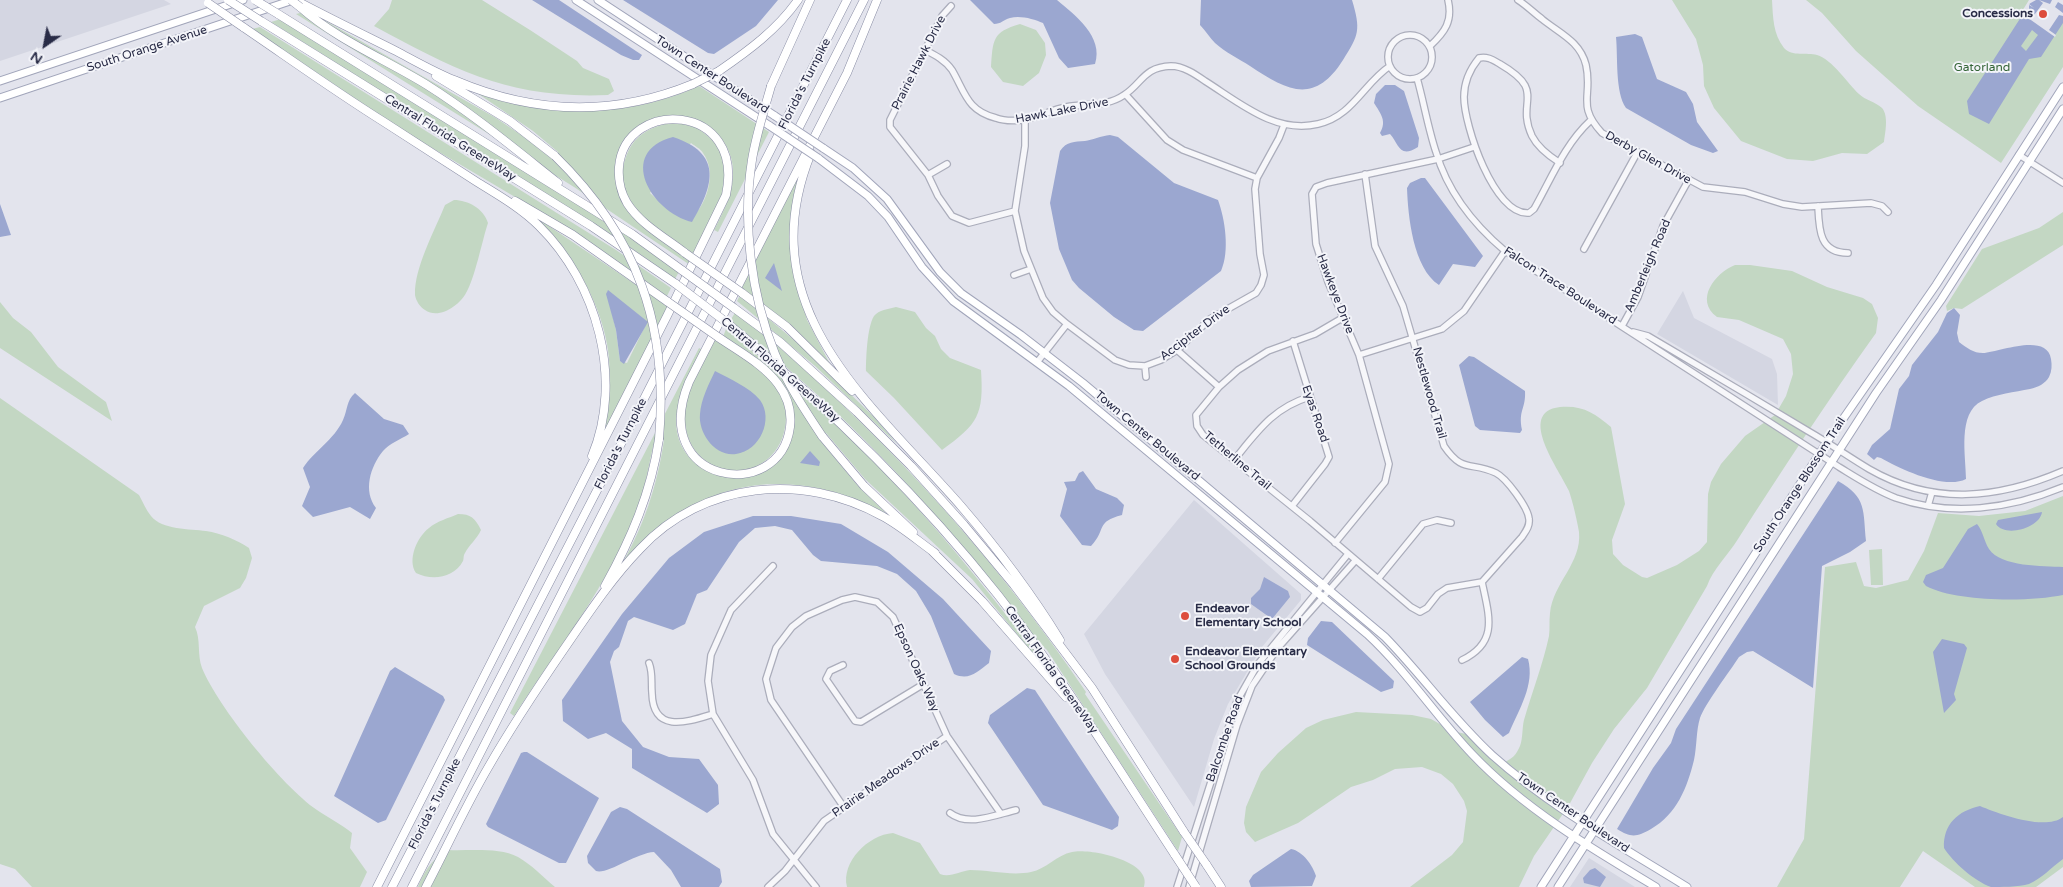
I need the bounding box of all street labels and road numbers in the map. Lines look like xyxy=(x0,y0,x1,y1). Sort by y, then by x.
street label: Prairie Hawk Drive xyxy=(889,13,949,113)
street label: South Orange Avenue xyxy=(85,23,209,75)
street label: Town Center Boulevard xyxy=(653,33,771,117)
street label: Florida's Turnpike xyxy=(776,36,834,132)
street label: Central Florida GreeneWay xyxy=(381,91,519,185)
street label: Hawk Lake Drive xyxy=(1014,95,1110,127)
street label: Derby Glen Drive xyxy=(1602,128,1694,188)
street label: Amberleigh Road xyxy=(1622,217,1674,315)
street label: Falcon Trace Boulevard xyxy=(1501,244,1619,328)
street label: Hawkeye Drive xyxy=(1313,252,1357,336)
street label: Accipiter Drive xyxy=(1157,302,1233,364)
street label: Central Florida GreeneWay xyxy=(718,315,842,425)
street label: Nestlewood Trail xyxy=(1409,345,1449,441)
street label: Eyas Road xyxy=(1298,383,1332,445)
street label: Town Center Boulevard xyxy=(1092,388,1202,484)
street label: Florida's Turnpike xyxy=(592,396,650,492)
street label: South Orange Blossom Trail xyxy=(1751,415,1849,555)
street label: Tetherline Trail xyxy=(1200,429,1274,493)
street label: Central Florida GreeneWay xyxy=(1001,603,1101,737)
street label: Epson Oaks Way xyxy=(890,622,942,714)
street label: Balcombe Road xyxy=(1203,694,1247,784)
street label: Prairie Meadows Drive xyxy=(830,736,942,820)
street label: Florida's Turnpike xyxy=(406,756,464,852)
street label: Town Center Boulevard xyxy=(1514,770,1632,856)

